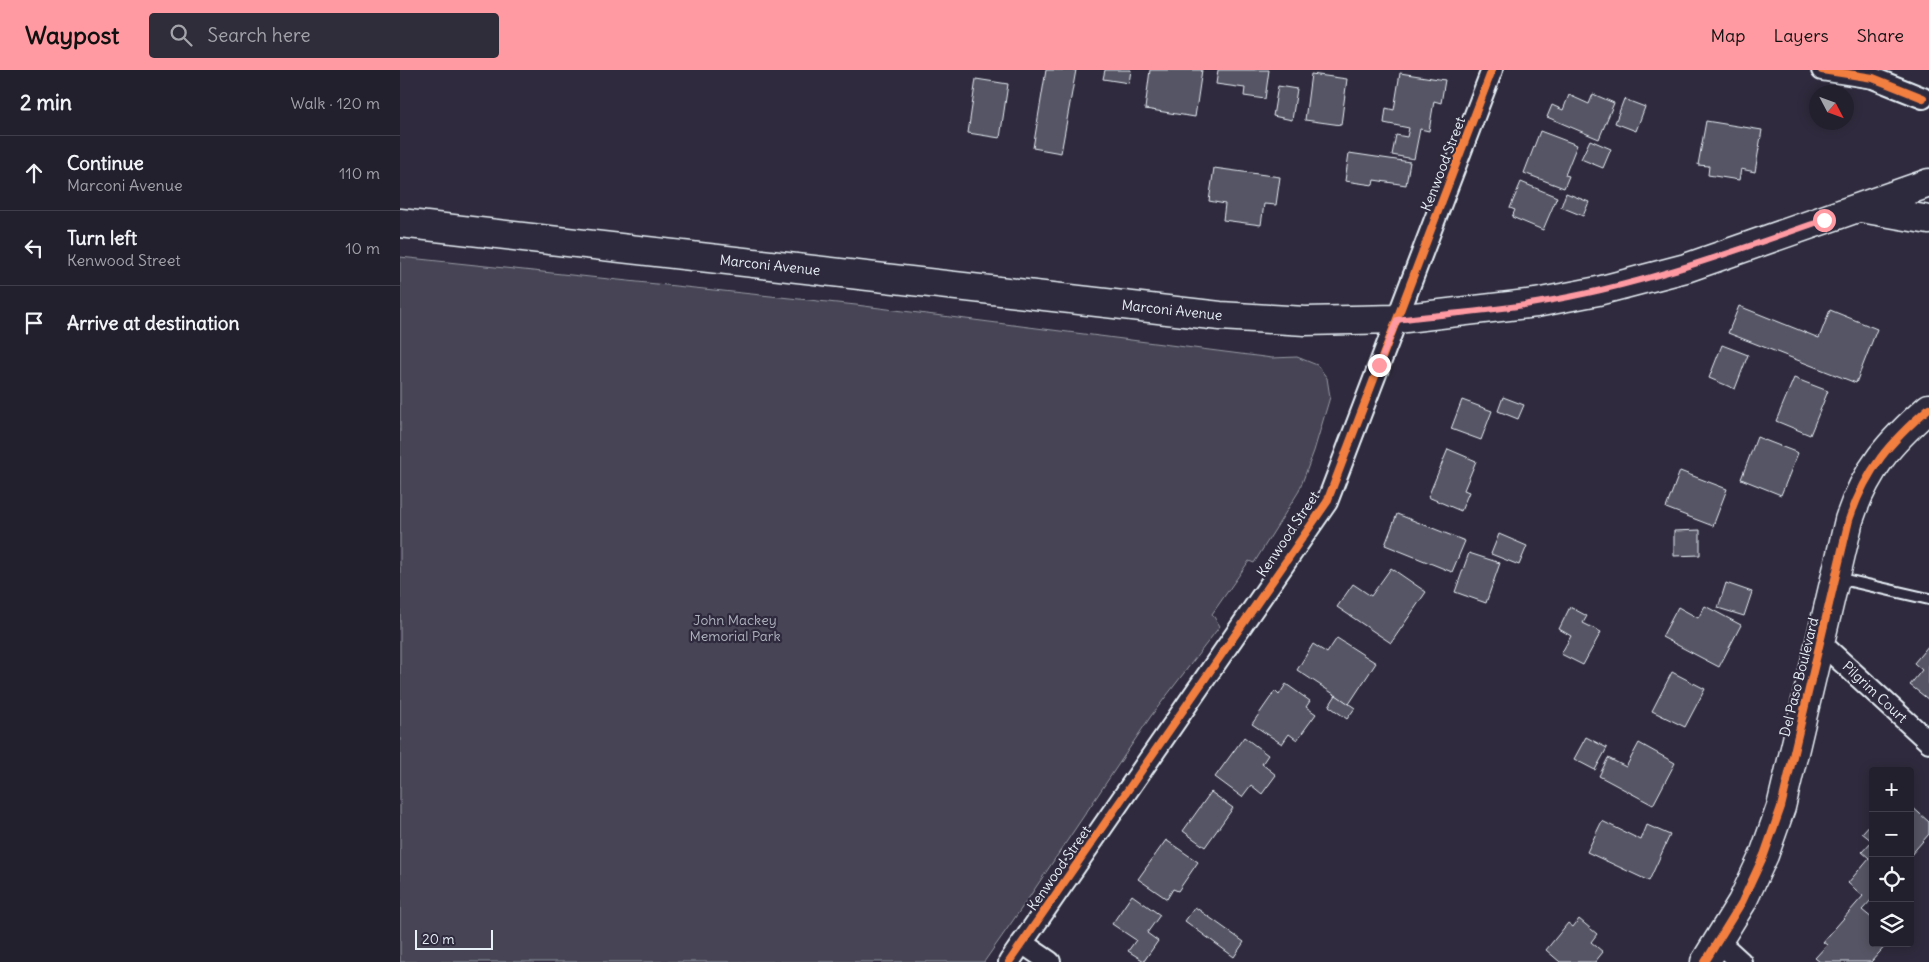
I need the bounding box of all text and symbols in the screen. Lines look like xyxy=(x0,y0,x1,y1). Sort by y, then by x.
search box xyxy=(149,13,499,58)
text: Waypost xyxy=(25,20,119,50)
icon: search xyxy=(167,21,195,49)
text: Search here xyxy=(207,23,310,47)
text: Map xyxy=(1710,24,1745,47)
text: Layers xyxy=(1773,24,1829,47)
text: Share xyxy=(1857,24,1904,47)
north arrow xyxy=(1809,85,1854,130)
text: 2 min xyxy=(20,89,72,116)
text: Walk · 120 m xyxy=(290,93,380,113)
street label: Kenwood Street xyxy=(1417,114,1469,214)
text: Continue xyxy=(67,151,144,175)
icon: ahead xyxy=(20,159,48,187)
text: 110 m xyxy=(339,163,380,183)
text: Marconi Avenue xyxy=(67,175,183,195)
route start xyxy=(1813,209,1836,232)
text: Turn left xyxy=(67,226,137,250)
icon: left xyxy=(20,234,48,262)
text: 10 m xyxy=(345,238,380,258)
text: Kenwood Street xyxy=(67,250,181,270)
street label: Marconi Avenue xyxy=(719,251,821,279)
street label: Marconi Avenue xyxy=(1121,296,1223,324)
icon: arrive xyxy=(20,309,48,337)
text: Arrive at destination xyxy=(67,311,240,335)
route end xyxy=(1368,354,1391,377)
street label: Kenwood Street xyxy=(1253,487,1323,580)
park label: John Mackey Memorial Park xyxy=(689,611,781,645)
street label: Del Paso Boulevard xyxy=(1776,616,1822,738)
street label: Pilgrim Court xyxy=(1839,657,1912,727)
map controls xyxy=(1869,767,1914,947)
button: + xyxy=(1869,767,1914,812)
button: − xyxy=(1869,812,1914,857)
street label: Kenwood Street xyxy=(1023,822,1095,914)
button: locate xyxy=(1869,857,1914,902)
button: layers xyxy=(1869,902,1914,947)
scale bar xyxy=(415,927,492,950)
text: 20 m xyxy=(422,930,455,948)

